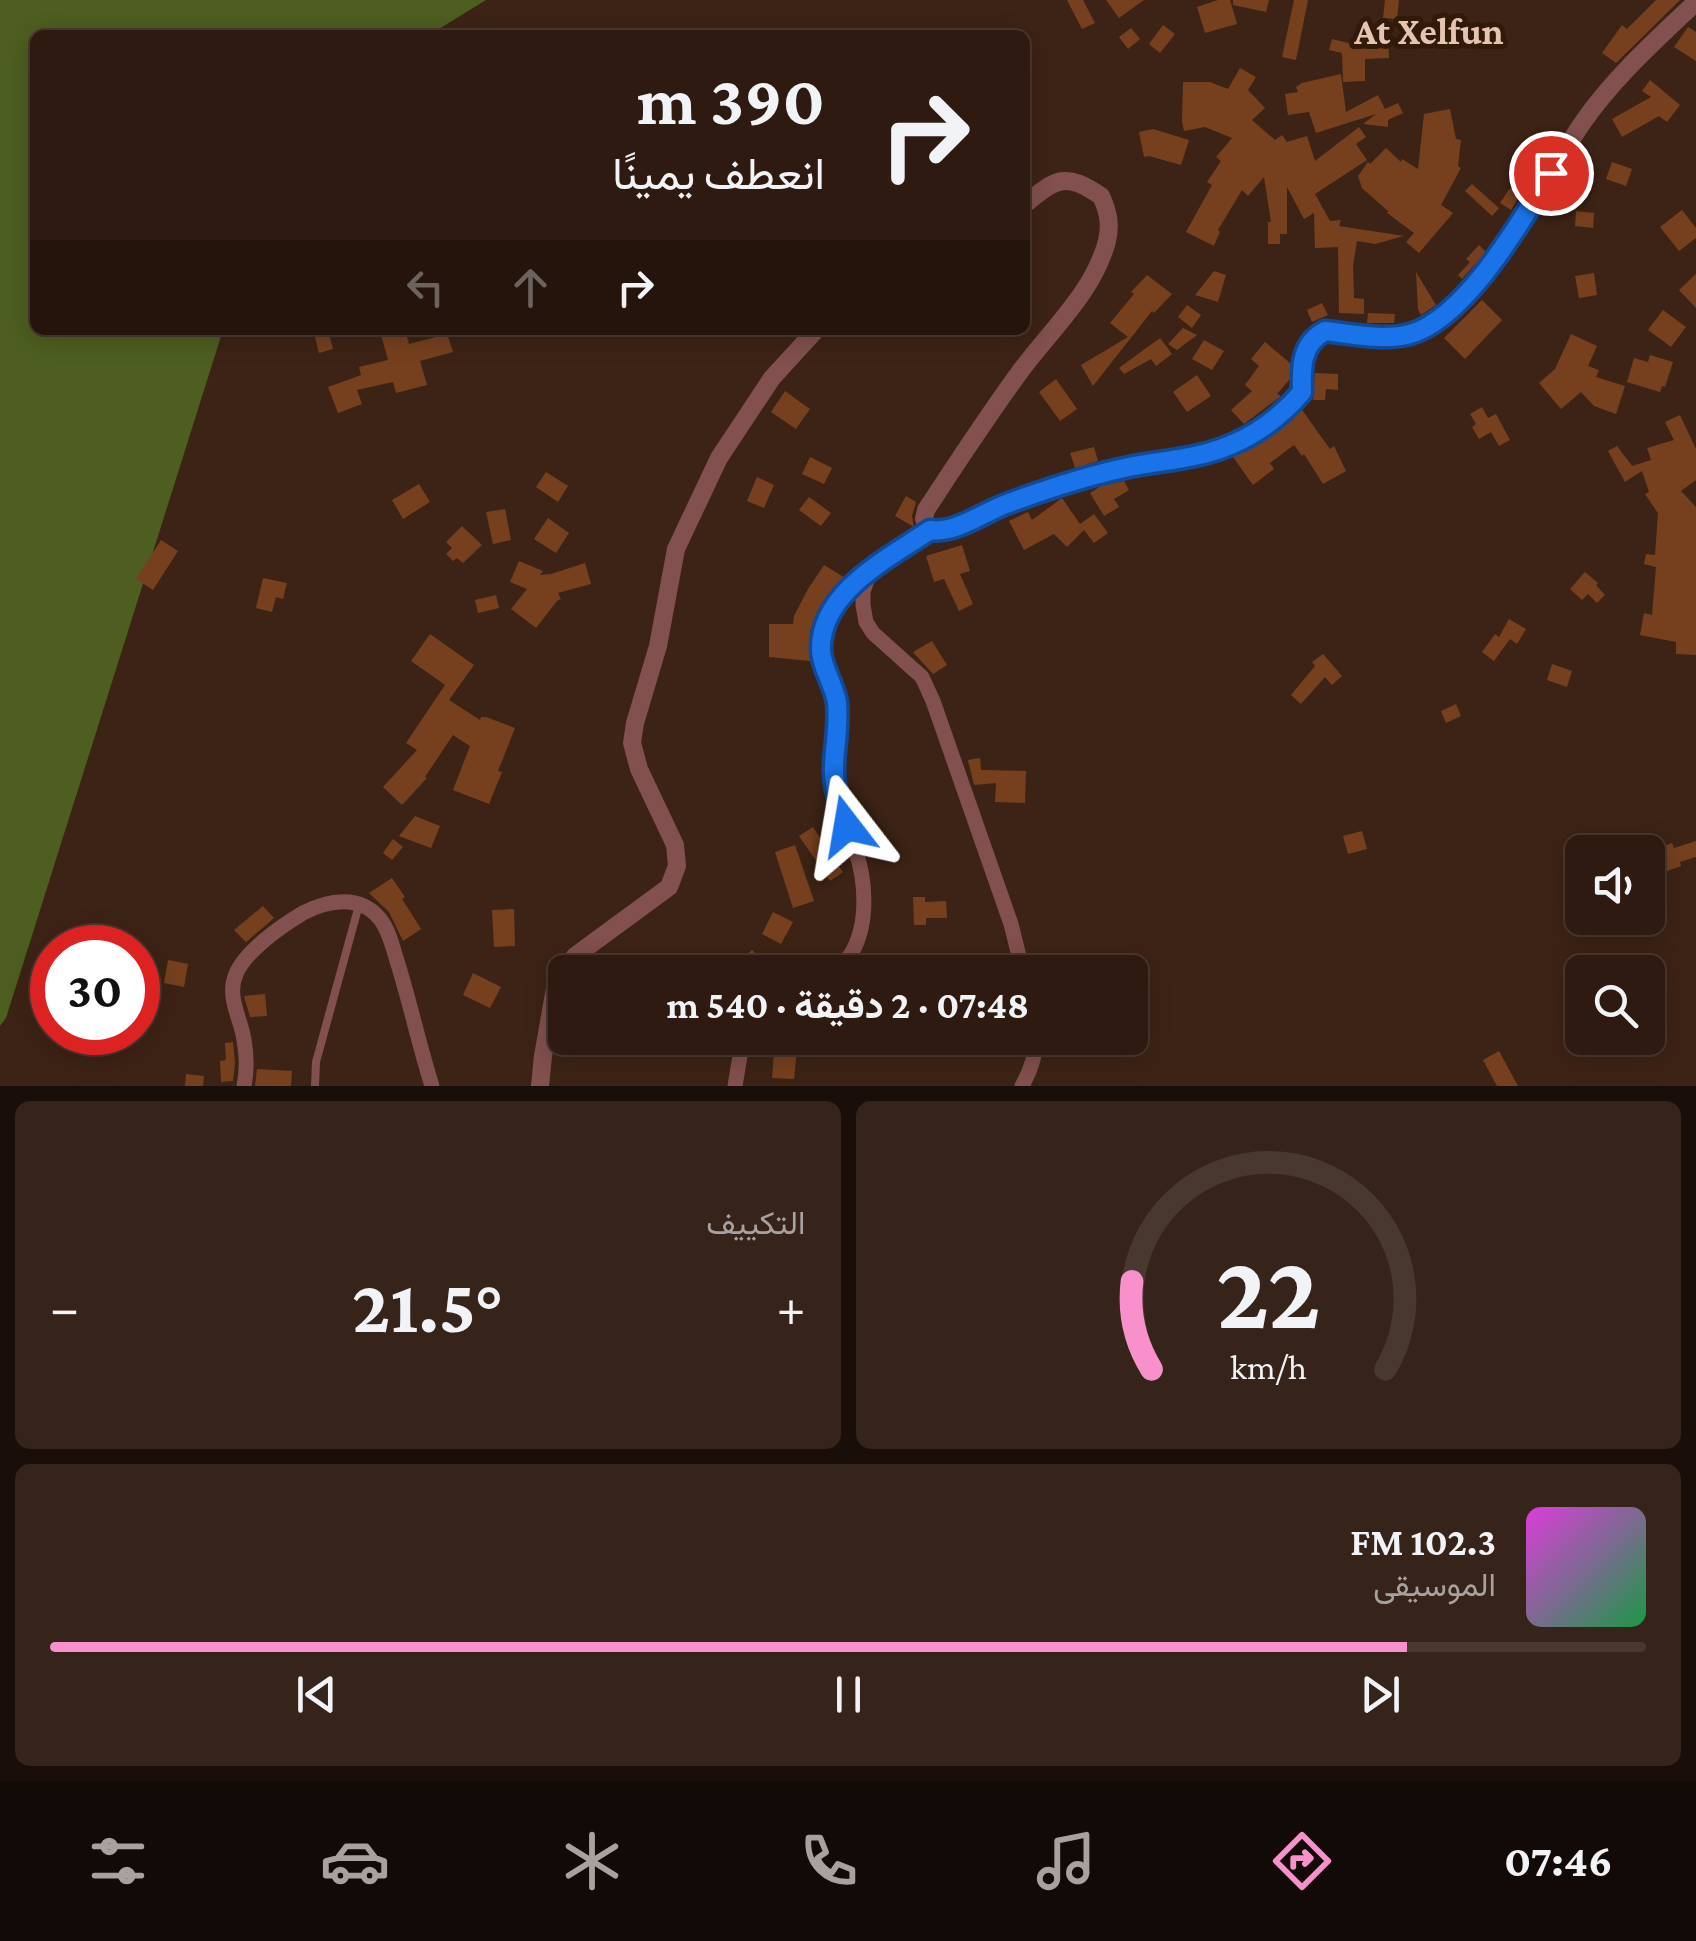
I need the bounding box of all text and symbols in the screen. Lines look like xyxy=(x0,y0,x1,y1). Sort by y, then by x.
district label: At Xelfun xyxy=(1353,10,1504,52)
text: 390 m xyxy=(637,61,825,139)
icon: right xyxy=(860,70,990,200)
pin xyxy=(1509,131,1594,216)
icon: arrive xyxy=(1524,146,1579,201)
text: انعطف يمينًا xyxy=(612,149,825,199)
icon: left xyxy=(398,260,453,315)
icon: ahead xyxy=(503,260,558,315)
icon: right xyxy=(608,260,663,315)
position arrow xyxy=(795,774,899,878)
map controls xyxy=(1565,835,1665,1055)
button: sound xyxy=(1565,835,1665,935)
speed limit sign: 30 xyxy=(30,925,160,1055)
button: search xyxy=(1565,955,1665,1055)
text: 07:48 · 2 دقيقة · 540 m xyxy=(667,984,1029,1026)
text: التكييف xyxy=(706,1205,806,1241)
text: 22 xyxy=(1216,1234,1321,1349)
text: 21.5° xyxy=(352,1265,503,1348)
text: − xyxy=(50,1277,79,1338)
text: + xyxy=(776,1277,806,1338)
text: km/h xyxy=(1230,1347,1307,1387)
text: 102.3 FM xyxy=(1350,1521,1496,1563)
text: الموسيقى xyxy=(1373,1567,1496,1603)
icon: previous xyxy=(289,1667,344,1722)
icon: pause xyxy=(821,1667,876,1722)
icon: next xyxy=(1353,1667,1408,1722)
icon: filters xyxy=(83,1826,153,1896)
icon: car xyxy=(320,1826,390,1896)
icon: climate xyxy=(557,1826,627,1896)
icon: phone xyxy=(794,1826,864,1896)
icon: music xyxy=(1031,1826,1101,1896)
icon: directions xyxy=(1267,1826,1337,1896)
text: 07:46 xyxy=(1504,1836,1613,1886)

